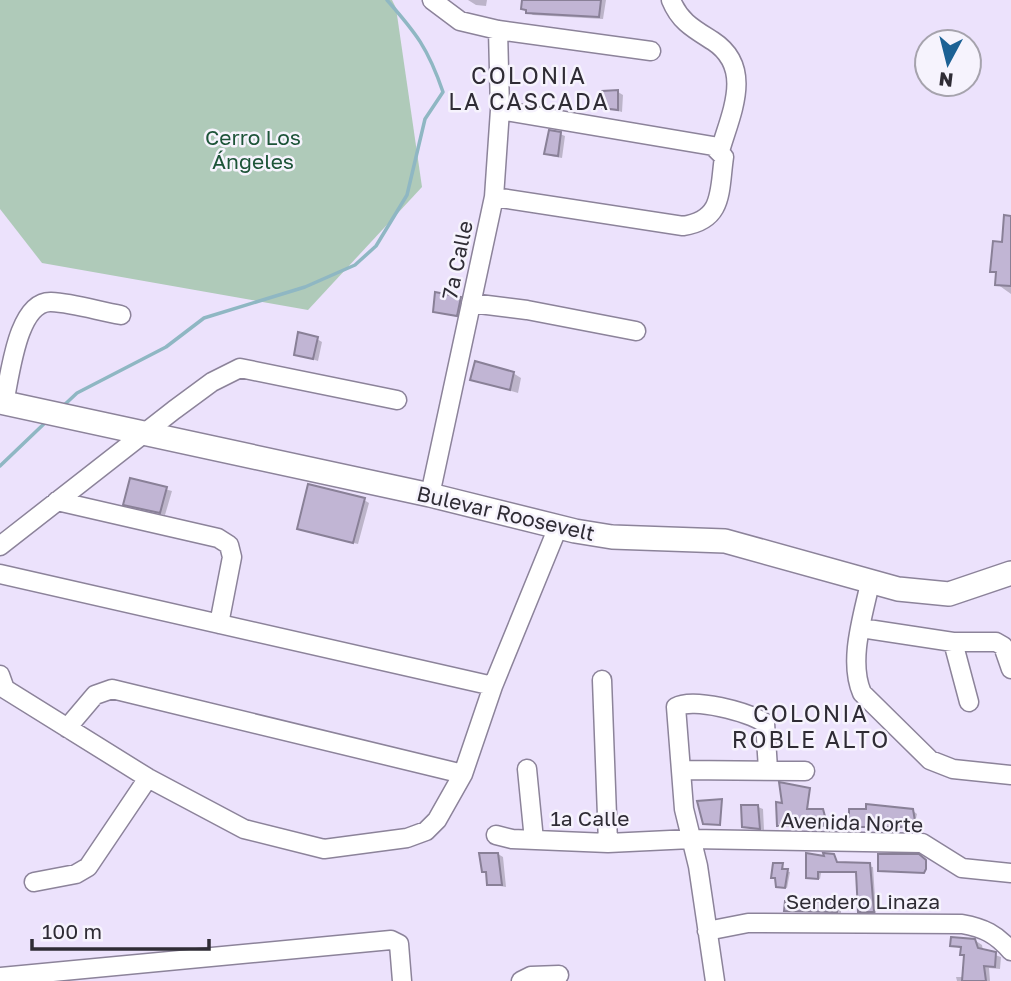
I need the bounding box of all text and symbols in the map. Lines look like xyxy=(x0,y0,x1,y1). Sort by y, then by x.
north arrow xyxy=(913,28,983,98)
district label: COLONIA LA CASCADA xyxy=(448,61,610,115)
text: N xyxy=(937,68,954,93)
park label: Cerro Los Ángeles xyxy=(205,124,301,174)
street label: 7a Calle xyxy=(436,218,478,302)
street label: Bulevar Roosevelt xyxy=(414,480,598,546)
district label: COLONIA ROBLE ALTO xyxy=(732,699,890,753)
street label: 1a Calle xyxy=(551,805,629,831)
street label: Avenida Norte xyxy=(780,807,924,837)
street label: Sendero Linaza xyxy=(786,888,940,914)
scale bar xyxy=(32,908,208,952)
text: 100 m xyxy=(42,918,102,944)

